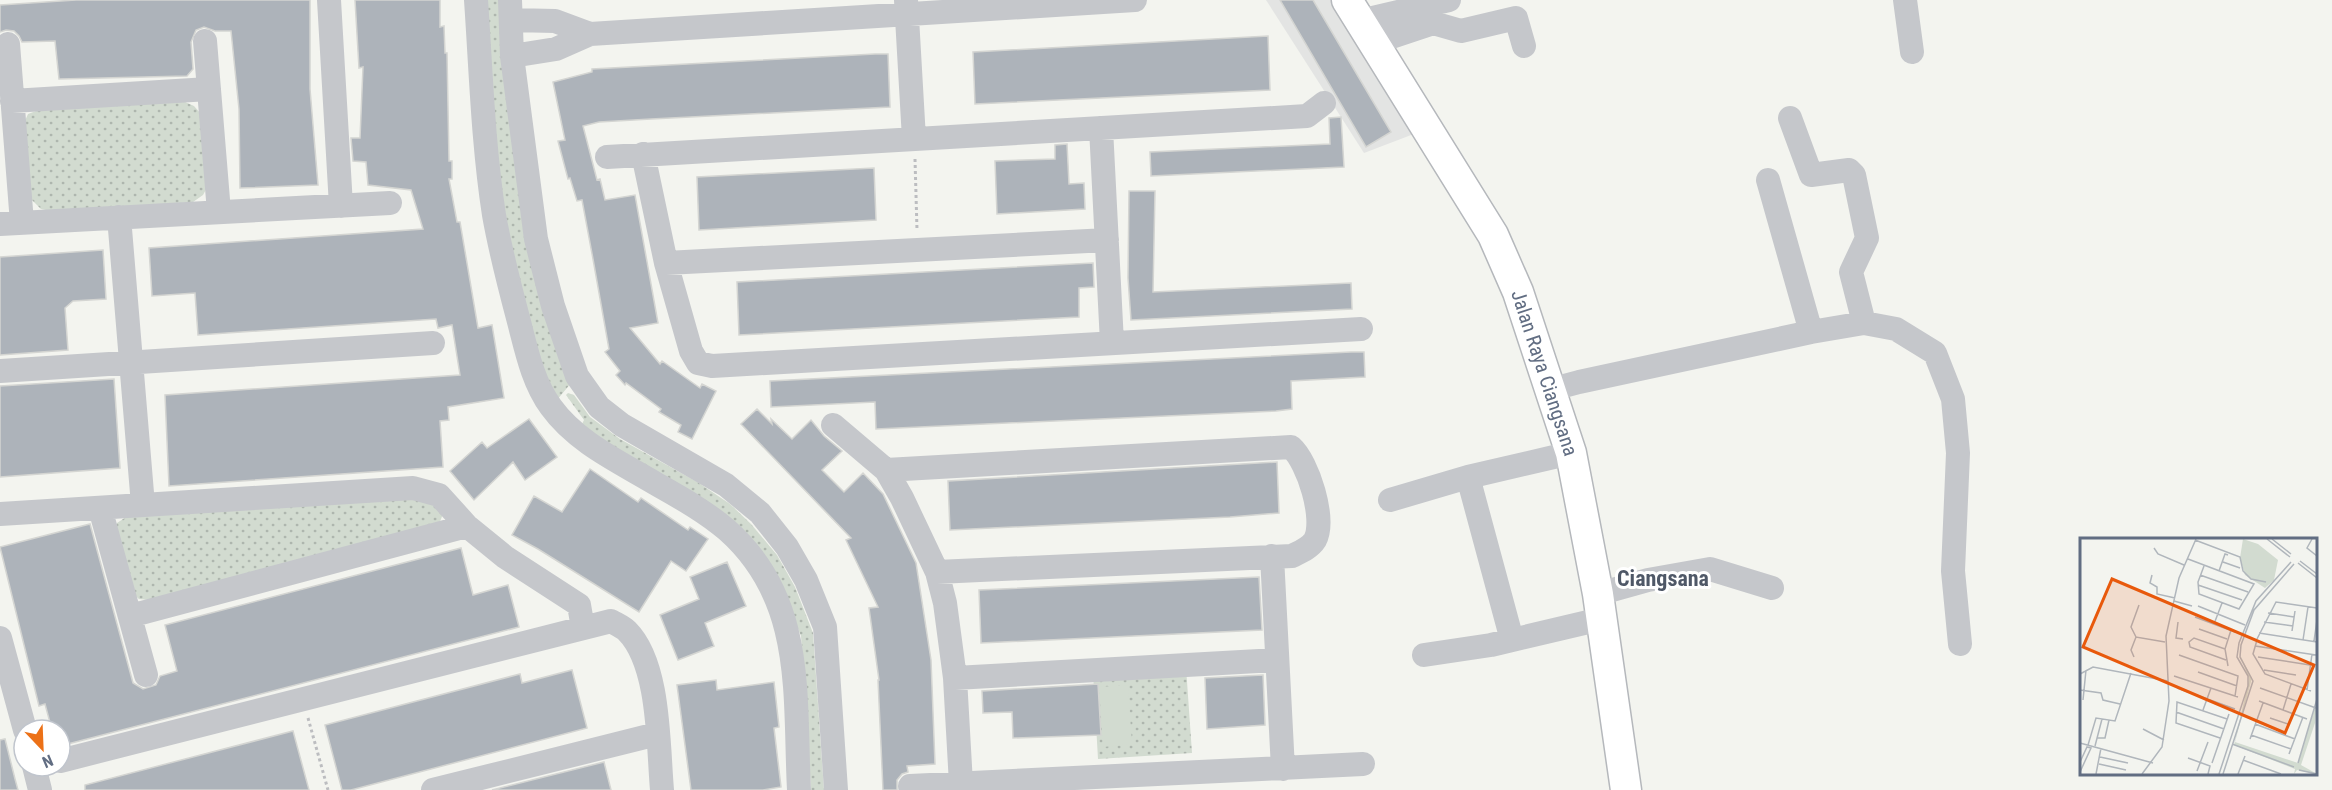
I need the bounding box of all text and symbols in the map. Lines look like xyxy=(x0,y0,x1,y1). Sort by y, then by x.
street label: Jalan Raya Ciangsana xyxy=(1506,287,1583,459)
inset map xyxy=(2080,538,2317,775)
district label: Ciangsana xyxy=(1617,566,1709,591)
north arrow xyxy=(12,718,72,778)
text: N xyxy=(39,751,56,772)

